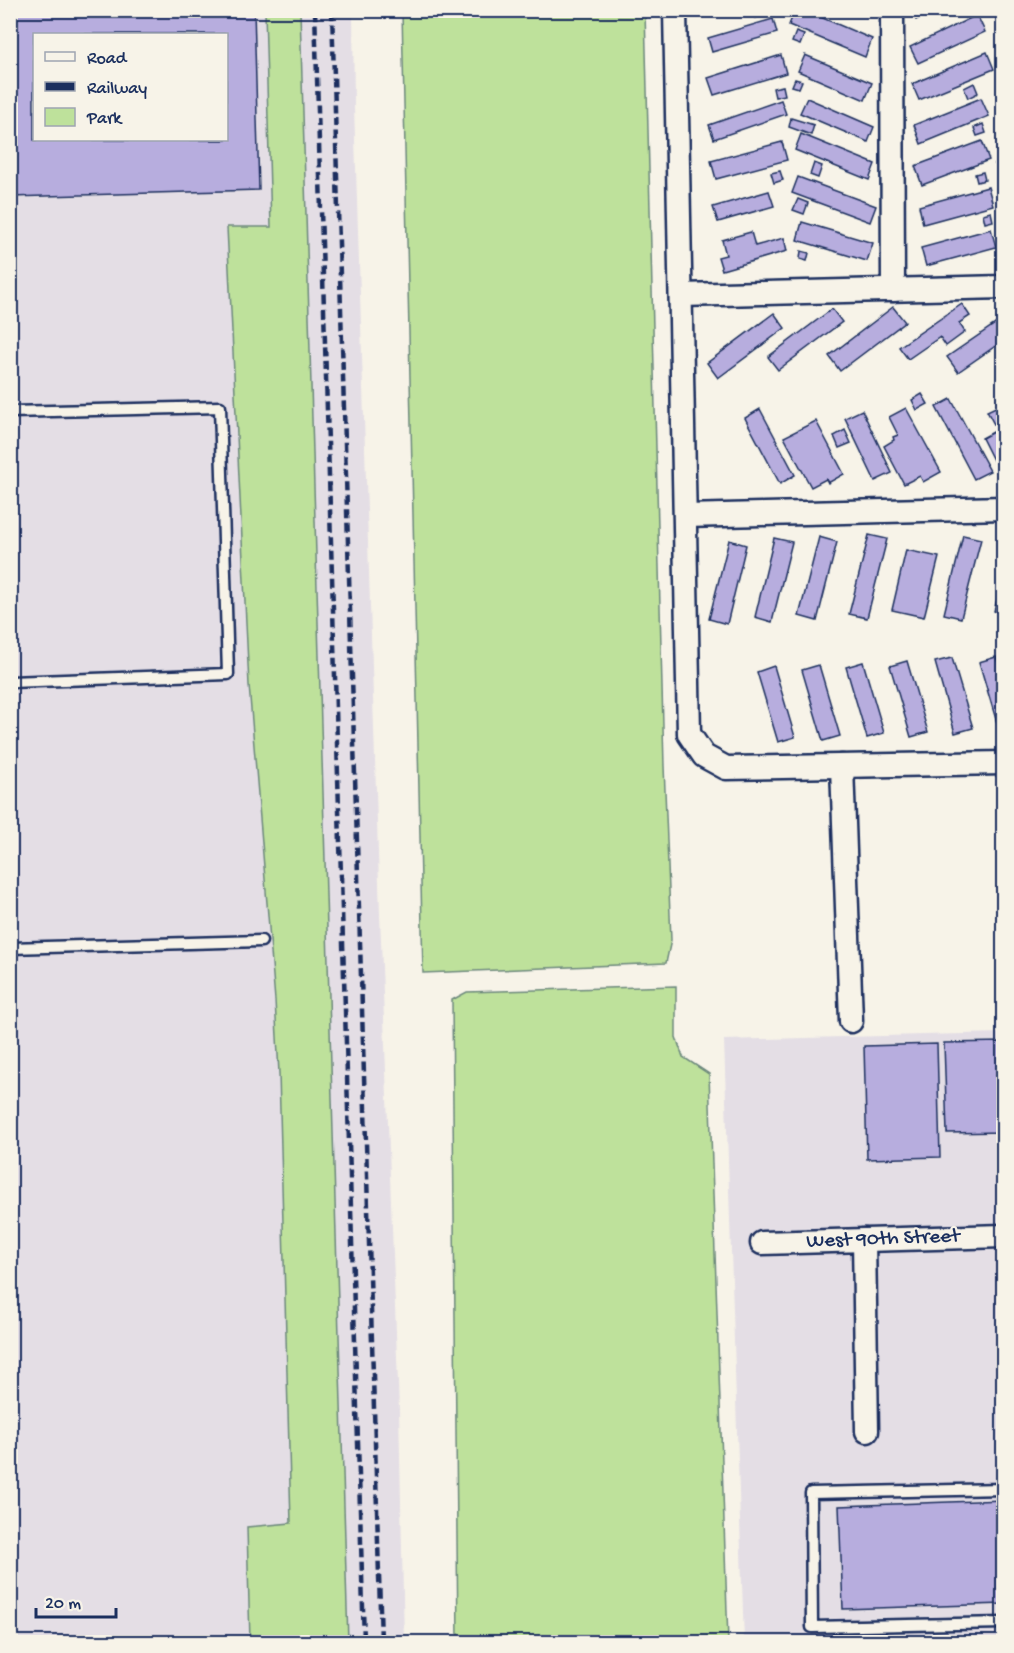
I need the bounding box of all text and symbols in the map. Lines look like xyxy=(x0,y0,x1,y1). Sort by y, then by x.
legend xyxy=(33,33,228,141)
text: Road xyxy=(87,49,128,70)
text: Railway xyxy=(87,79,147,100)
text: Park xyxy=(86,109,123,130)
street label: West 90th Street xyxy=(806,1225,962,1255)
scale bar xyxy=(36,1581,116,1619)
text: 20 m xyxy=(45,1594,81,1615)

